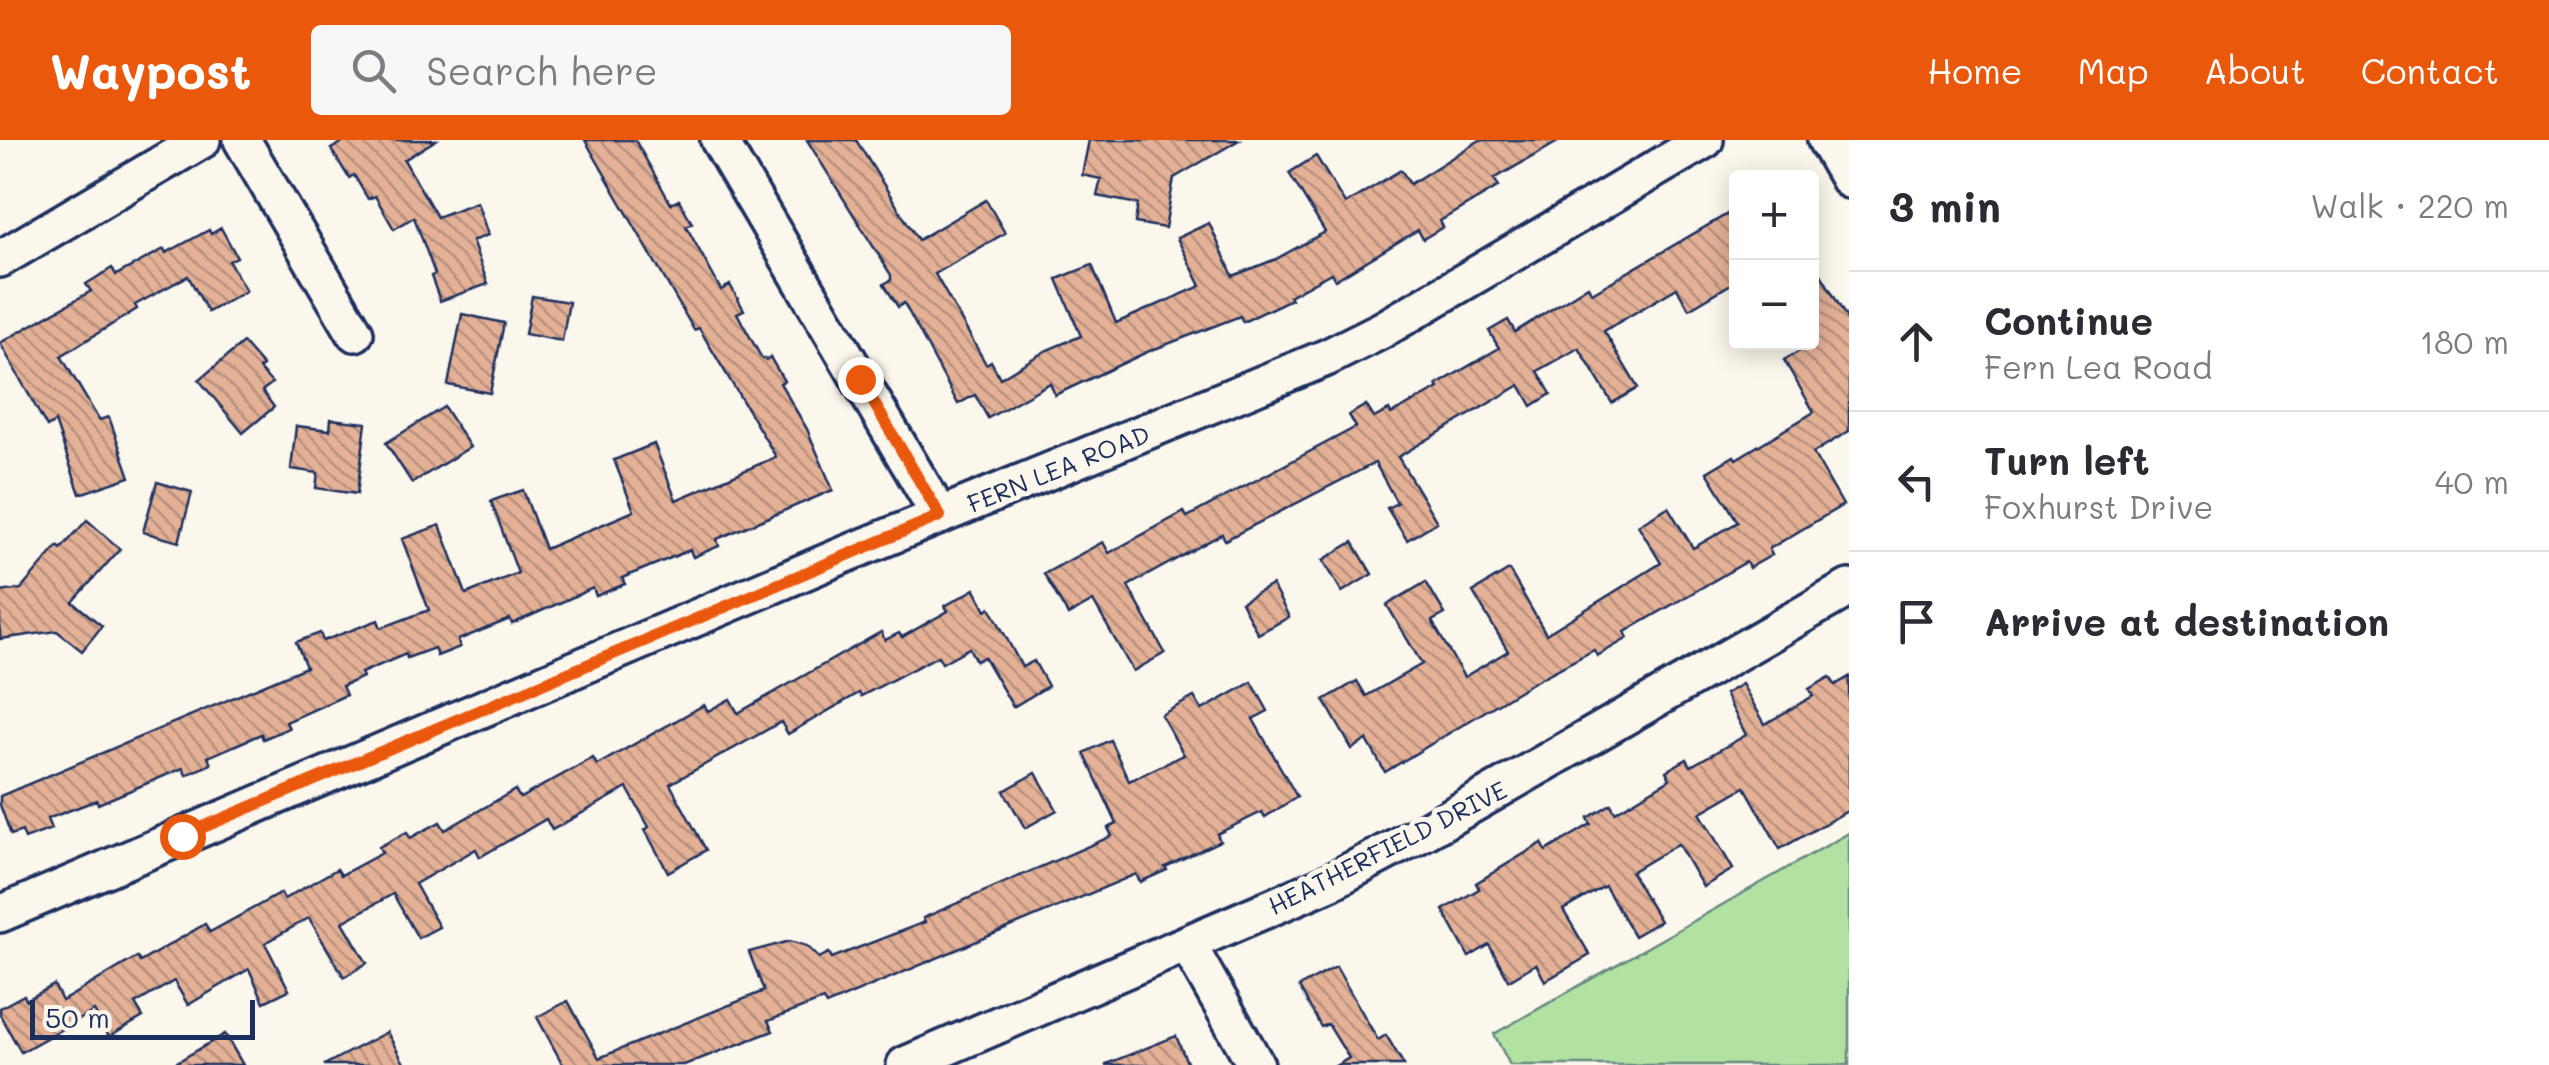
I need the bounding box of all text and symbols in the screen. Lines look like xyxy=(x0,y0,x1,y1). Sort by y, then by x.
search box xyxy=(311,25,1011,115)
text: Waypost xyxy=(50,39,251,101)
icon: search xyxy=(346,43,401,98)
text: Search here xyxy=(426,45,657,95)
text: Home xyxy=(1927,47,2023,93)
text: Map xyxy=(2078,47,2149,93)
text: About xyxy=(2204,47,2306,93)
text: Contact xyxy=(2361,47,2499,93)
map controls xyxy=(1729,170,1819,350)
button: + xyxy=(1729,170,1819,260)
text: 3 min xyxy=(1889,178,2001,233)
text: Walk · 220 m xyxy=(2310,184,2509,226)
button: − xyxy=(1729,260,1819,350)
text: Continue xyxy=(1984,295,2153,345)
icon: ahead xyxy=(1889,314,1944,369)
text: 180 m xyxy=(2420,320,2509,362)
text: Fern Lea Road xyxy=(1984,345,2212,387)
route end xyxy=(838,357,884,403)
street label: FERN LEA ROAD xyxy=(962,417,1154,519)
text: Turn left xyxy=(1984,435,2150,485)
icon: left xyxy=(1889,454,1944,509)
text: 40 m xyxy=(2435,460,2509,502)
text: Foxhurst Drive xyxy=(1984,485,2213,527)
icon: arrive xyxy=(1889,594,1944,649)
text: Arrive at destination xyxy=(1984,596,2389,646)
street label: HEATHERFIELD DRIVE xyxy=(1262,773,1512,921)
route start xyxy=(160,814,206,860)
scale bar xyxy=(30,995,255,1040)
text: 50 m xyxy=(45,999,110,1035)

